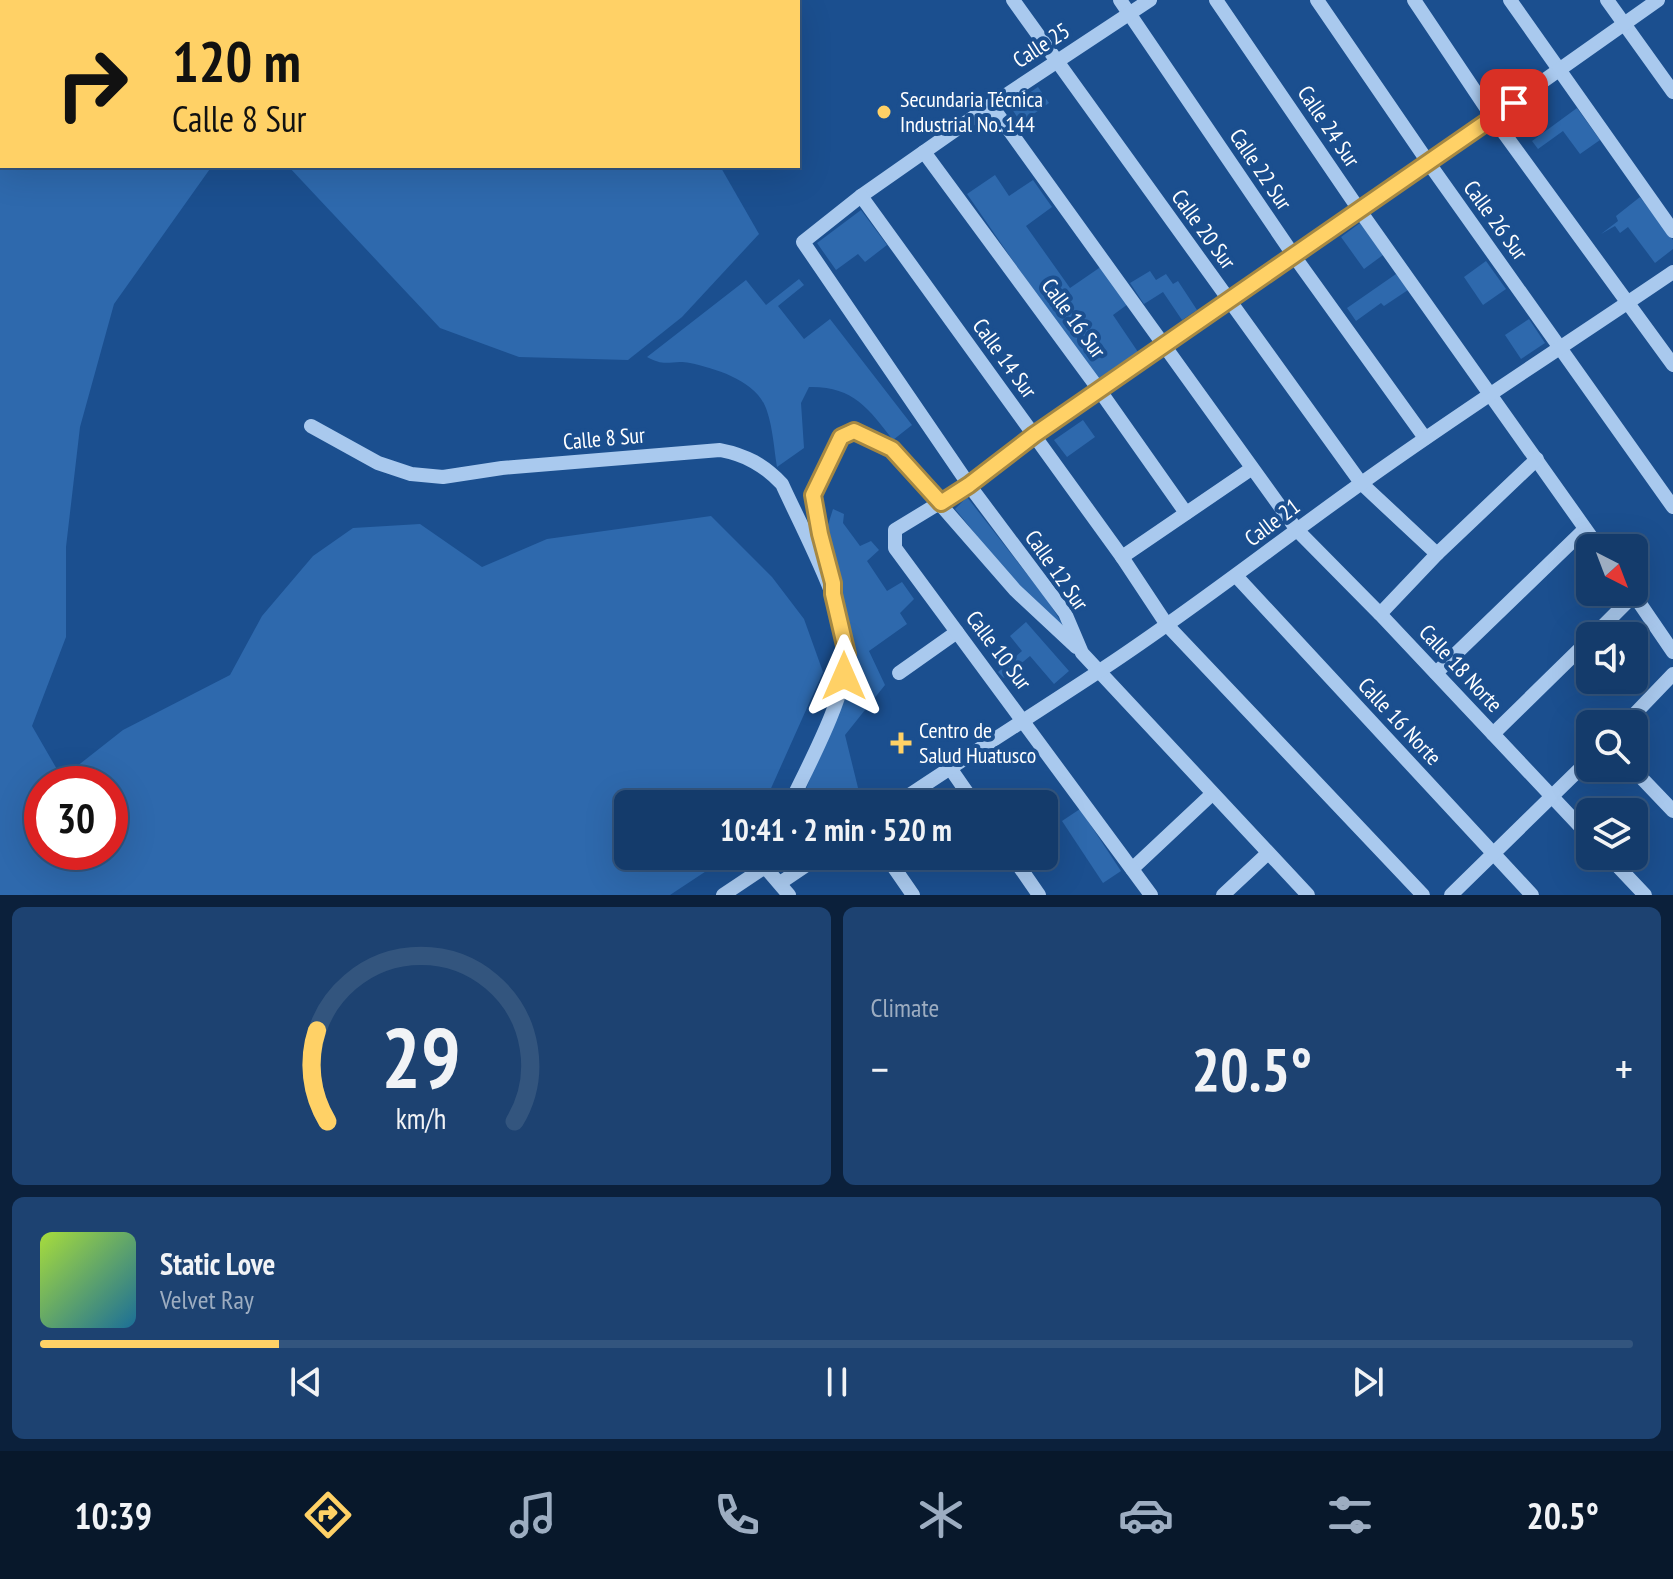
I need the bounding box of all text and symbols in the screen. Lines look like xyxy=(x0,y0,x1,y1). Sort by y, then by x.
street label: Calle 25 xyxy=(1007,16,1075,74)
text: 120 m xyxy=(172,25,301,97)
icon: right xyxy=(40,32,144,136)
pin xyxy=(1480,69,1548,137)
street label: Calle 24 Sur xyxy=(1292,80,1366,172)
icon: arrive xyxy=(1492,81,1536,125)
place label: Secundaria Técnica Industrial No. 144 xyxy=(900,85,1043,138)
text: Calle 8 Sur xyxy=(172,95,306,142)
marker: Secundaria Técnica Industrial No. 144 xyxy=(875,103,893,121)
street label: Calle 22 Sur xyxy=(1224,123,1298,215)
street label: Calle 26 Sur xyxy=(1458,175,1534,265)
street label: Calle 20 Sur xyxy=(1166,184,1242,274)
street label: Calle 16 Sur xyxy=(1036,273,1112,363)
street label: Calle 14 Sur xyxy=(967,313,1043,403)
street label: Calle 8 Sur xyxy=(562,420,646,456)
street label: Calle 21 xyxy=(1239,492,1305,552)
street label: Calle 12 Sur xyxy=(1019,524,1095,616)
north arrow xyxy=(1576,534,1648,606)
map controls xyxy=(1576,534,1648,870)
street label: Calle 10 Sur xyxy=(960,605,1038,695)
street label: Calle 18 Norte xyxy=(1413,618,1509,718)
button: sound xyxy=(1576,622,1648,694)
position arrow xyxy=(802,634,886,718)
street label: Calle 16 Norte xyxy=(1352,671,1448,771)
button: search xyxy=(1576,710,1648,782)
place label: Centro de Salud Huatusco xyxy=(919,716,1036,769)
marker: Centro de Salud Huatusco xyxy=(890,732,912,754)
speed limit sign: 30 xyxy=(24,766,128,870)
button: layers xyxy=(1576,798,1648,870)
text: 10:41 · 2 min · 520 m xyxy=(720,810,952,849)
text: Climate xyxy=(871,991,939,1024)
text: 29 xyxy=(381,1003,461,1111)
text: 20.5° xyxy=(1191,1030,1312,1108)
text: − xyxy=(871,1040,889,1097)
text: + xyxy=(1615,1040,1633,1097)
text: km/h xyxy=(396,1100,447,1137)
text: Static Love xyxy=(160,1244,275,1283)
text: Velvet Ray xyxy=(160,1283,254,1316)
icon: previous xyxy=(284,1360,328,1404)
icon: pause xyxy=(815,1360,859,1404)
icon: next xyxy=(1346,1360,1390,1404)
icon: directions xyxy=(300,1487,356,1543)
icon: music xyxy=(505,1487,561,1543)
icon: phone xyxy=(709,1487,765,1543)
icon: climate xyxy=(913,1487,969,1543)
icon: car xyxy=(1118,1487,1174,1543)
icon: filters xyxy=(1322,1487,1378,1543)
text: 10:39 xyxy=(74,1492,152,1539)
text: 20.5° xyxy=(1526,1492,1599,1539)

